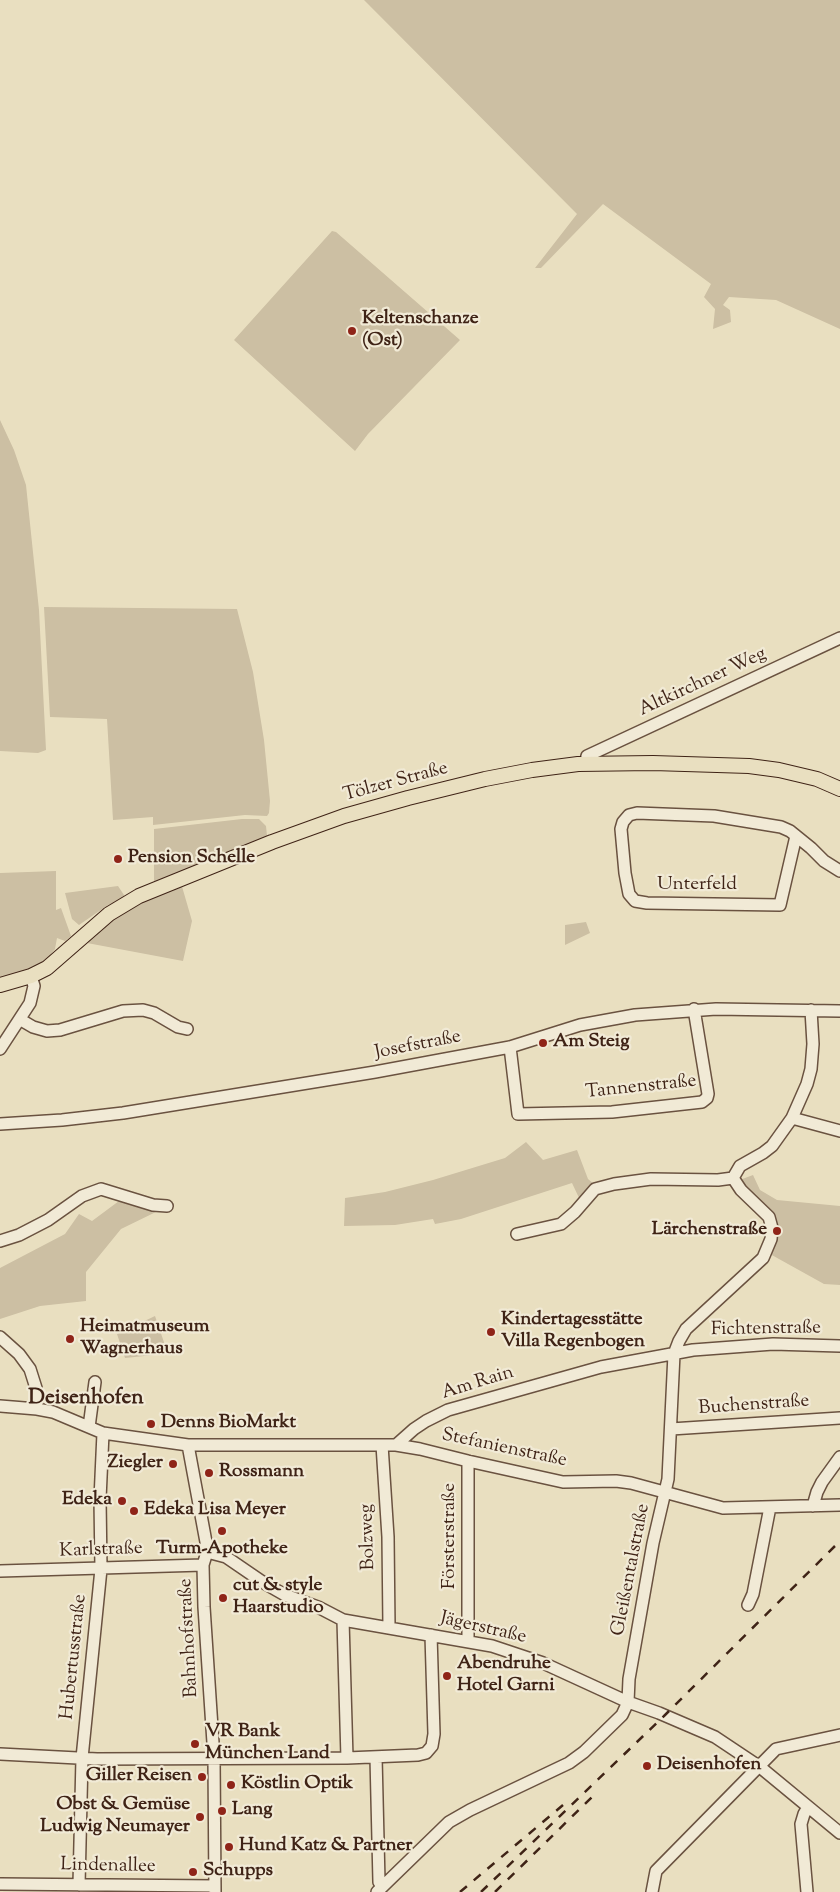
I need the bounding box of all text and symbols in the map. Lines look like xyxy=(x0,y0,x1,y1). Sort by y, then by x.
place label: Keltenschanze (Ost) xyxy=(362,309,479,353)
marker: Keltenschanze (Ost) xyxy=(346,325,358,337)
street label: Altkirchner Weg xyxy=(636,644,770,722)
street label: Tölzer Straße xyxy=(341,758,451,808)
place label: Pension Schelle xyxy=(128,848,255,870)
marker: Pension Schelle xyxy=(112,853,124,865)
street label: Unterfeld xyxy=(657,875,737,897)
street label: Josefstraße xyxy=(373,1026,463,1066)
place label: Am Steig xyxy=(553,1032,629,1054)
marker: Am Steig xyxy=(537,1037,549,1049)
street label: Tannenstraße xyxy=(584,1071,698,1105)
place label: Lärchenstraße xyxy=(652,1220,767,1242)
marker: Lärchenstraße xyxy=(771,1225,783,1237)
place label: Kindertagesstätte Villa Regenbogen xyxy=(501,1310,645,1354)
place label: Heimatmuseum Wagnerhaus xyxy=(80,1317,210,1361)
street label: Fichtenstraße xyxy=(711,1318,821,1342)
marker: Kindertagesstätte Villa Regenbogen xyxy=(485,1326,497,1338)
marker: Heimatmuseum Wagnerhaus xyxy=(64,1333,76,1345)
street label: Am Rain xyxy=(439,1362,517,1406)
district label: Deisenhofen xyxy=(28,1386,144,1412)
street label: Buchenstraße xyxy=(698,1391,810,1421)
place label: Denns BioMarkt xyxy=(161,1413,296,1435)
marker: Denns BioMarkt xyxy=(145,1418,157,1430)
street label: Stefanienstraße xyxy=(439,1425,569,1473)
place label: Ziegler xyxy=(108,1453,163,1475)
marker: Ziegler xyxy=(167,1458,179,1470)
place label: Rossmann xyxy=(219,1462,304,1484)
marker: Rossmann xyxy=(203,1467,215,1479)
street label: Försterstraße xyxy=(440,1483,462,1589)
place label: Edeka xyxy=(62,1490,112,1512)
marker: Edeka xyxy=(116,1495,128,1507)
place label: Edeka Lisa Meyer xyxy=(144,1500,286,1522)
street label: Gleißentalstraße xyxy=(608,1502,656,1638)
street label: Bolzweg xyxy=(356,1503,382,1571)
marker: Edeka Lisa Meyer xyxy=(128,1505,140,1517)
marker: Turm-Apotheke xyxy=(216,1525,228,1537)
street label: Karlstraße xyxy=(59,1538,143,1564)
place label: Turm-Apotheke xyxy=(156,1539,288,1561)
place label: cut & style Haarstudio xyxy=(233,1576,324,1620)
street label: Bahnhofstraße xyxy=(175,1578,205,1698)
marker: cut & style Haarstudio xyxy=(217,1592,229,1604)
street label: Hubertusstraße xyxy=(57,1593,93,1721)
street label: Jägerstraße xyxy=(438,1608,528,1650)
place label: Abendruhe Hotel Garni xyxy=(457,1654,555,1698)
marker: Abendruhe Hotel Garni xyxy=(441,1670,453,1682)
place label: VR Bank München Land xyxy=(205,1722,330,1766)
marker: VR Bank München Land xyxy=(189,1738,201,1750)
place label: Deisenhofen xyxy=(657,1755,761,1777)
marker: Deisenhofen xyxy=(641,1760,653,1772)
place label: Giller Reisen xyxy=(86,1766,192,1788)
marker: Giller Reisen xyxy=(196,1771,208,1783)
place label: Köstlin Optik xyxy=(241,1774,353,1796)
marker: Köstlin Optik xyxy=(225,1779,237,1791)
place label: Obst & Gemüse Ludwig Neumayer xyxy=(40,1795,190,1839)
place label: Lang xyxy=(232,1800,273,1822)
marker: Lang xyxy=(216,1805,228,1817)
marker: Obst & Gemüse Ludwig Neumayer xyxy=(194,1811,206,1823)
place label: Hund Katz & Partner xyxy=(239,1836,412,1858)
marker: Hund Katz & Partner xyxy=(223,1841,235,1853)
street label: Lindenallee xyxy=(60,1855,156,1879)
place label: Schupps xyxy=(203,1861,273,1883)
marker: Schupps xyxy=(187,1866,199,1878)

